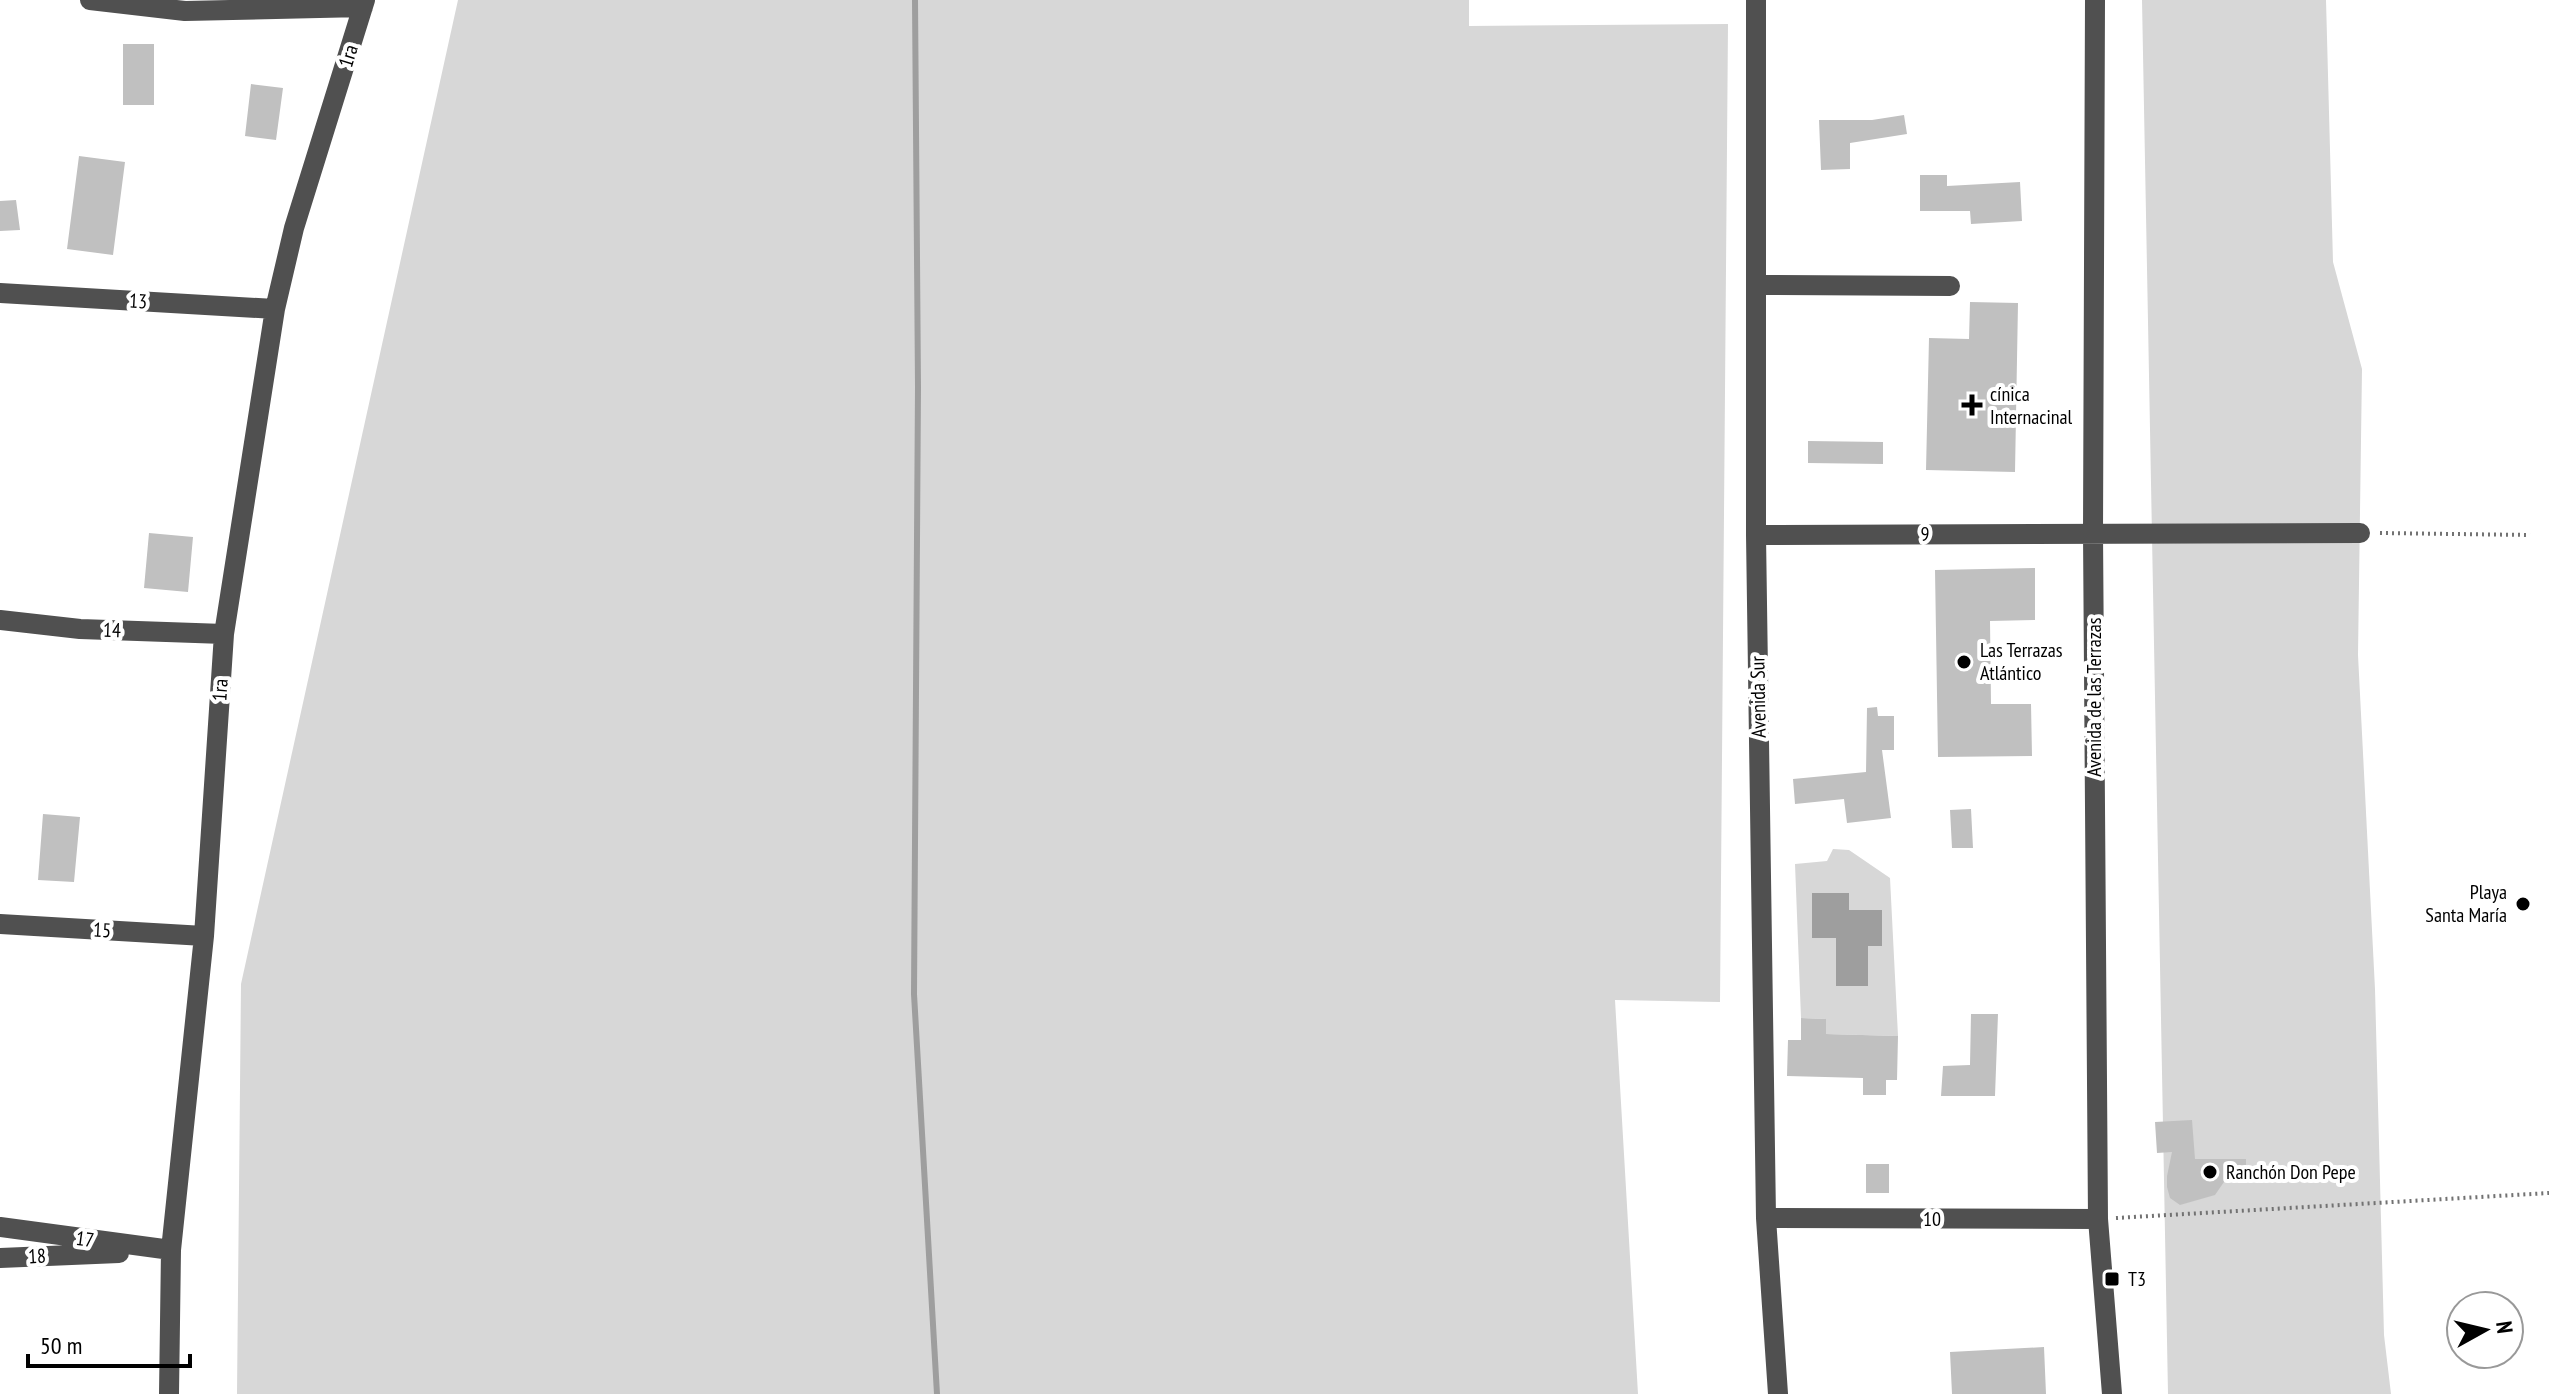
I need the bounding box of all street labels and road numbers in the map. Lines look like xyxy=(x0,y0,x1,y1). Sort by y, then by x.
street label: 1ra xyxy=(332,41,364,71)
street label: 13 xyxy=(128,288,148,314)
street label: 9 xyxy=(1921,521,1930,547)
street label: 14 xyxy=(103,617,121,643)
street label: Avenida de las Terrazas xyxy=(2081,617,2107,777)
street label: Avenida Sur xyxy=(1744,655,1772,738)
street label: 1ra xyxy=(206,678,234,702)
street label: 15 xyxy=(92,917,112,943)
street label: 10 xyxy=(1923,1206,1941,1232)
street label: 17 xyxy=(74,1225,96,1253)
street label: 18 xyxy=(27,1243,47,1269)

